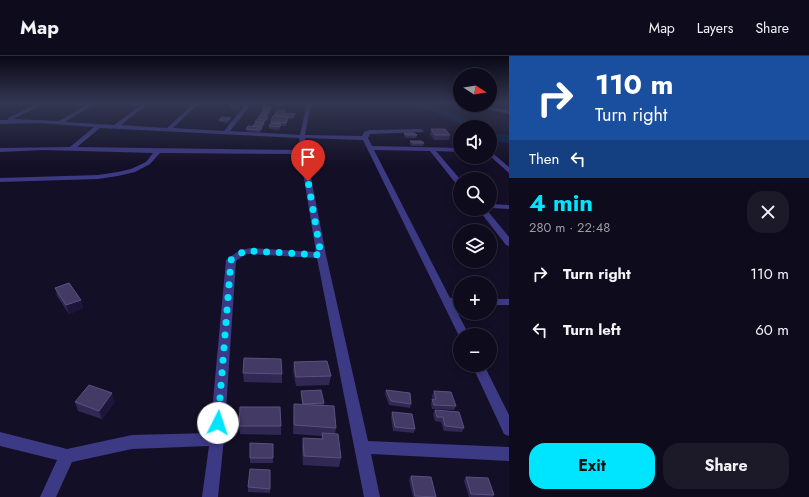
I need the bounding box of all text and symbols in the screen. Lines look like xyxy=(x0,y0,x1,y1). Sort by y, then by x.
text: Map xyxy=(20,14,59,41)
text: Map xyxy=(649,18,675,38)
text: Layers xyxy=(697,18,733,38)
text: Share xyxy=(755,18,789,38)
text: 110 m xyxy=(595,64,673,105)
north arrow xyxy=(453,68,497,112)
map controls xyxy=(453,68,497,372)
icon: right xyxy=(529,72,581,124)
text: Turn right xyxy=(595,102,667,128)
button: sound xyxy=(453,120,497,164)
pin xyxy=(291,140,325,181)
icon: arrive xyxy=(297,146,319,168)
text: Then xyxy=(529,148,559,170)
icon: left xyxy=(567,148,589,170)
button: search xyxy=(453,172,497,216)
text: 4 min xyxy=(529,185,593,220)
button: close xyxy=(747,191,789,233)
text: 280 m · 22:48 xyxy=(529,218,610,237)
button: layers xyxy=(453,224,497,268)
icon: right xyxy=(529,263,551,285)
text: Turn right xyxy=(563,263,631,285)
text: 110 m xyxy=(750,263,789,285)
button: + xyxy=(453,276,497,320)
icon: left xyxy=(529,319,551,341)
text: Turn left xyxy=(563,319,621,341)
text: 60 m xyxy=(755,319,789,341)
button: − xyxy=(453,328,497,372)
position arrow xyxy=(197,402,239,444)
button: Exit xyxy=(529,443,655,489)
button: Share xyxy=(663,443,789,489)

